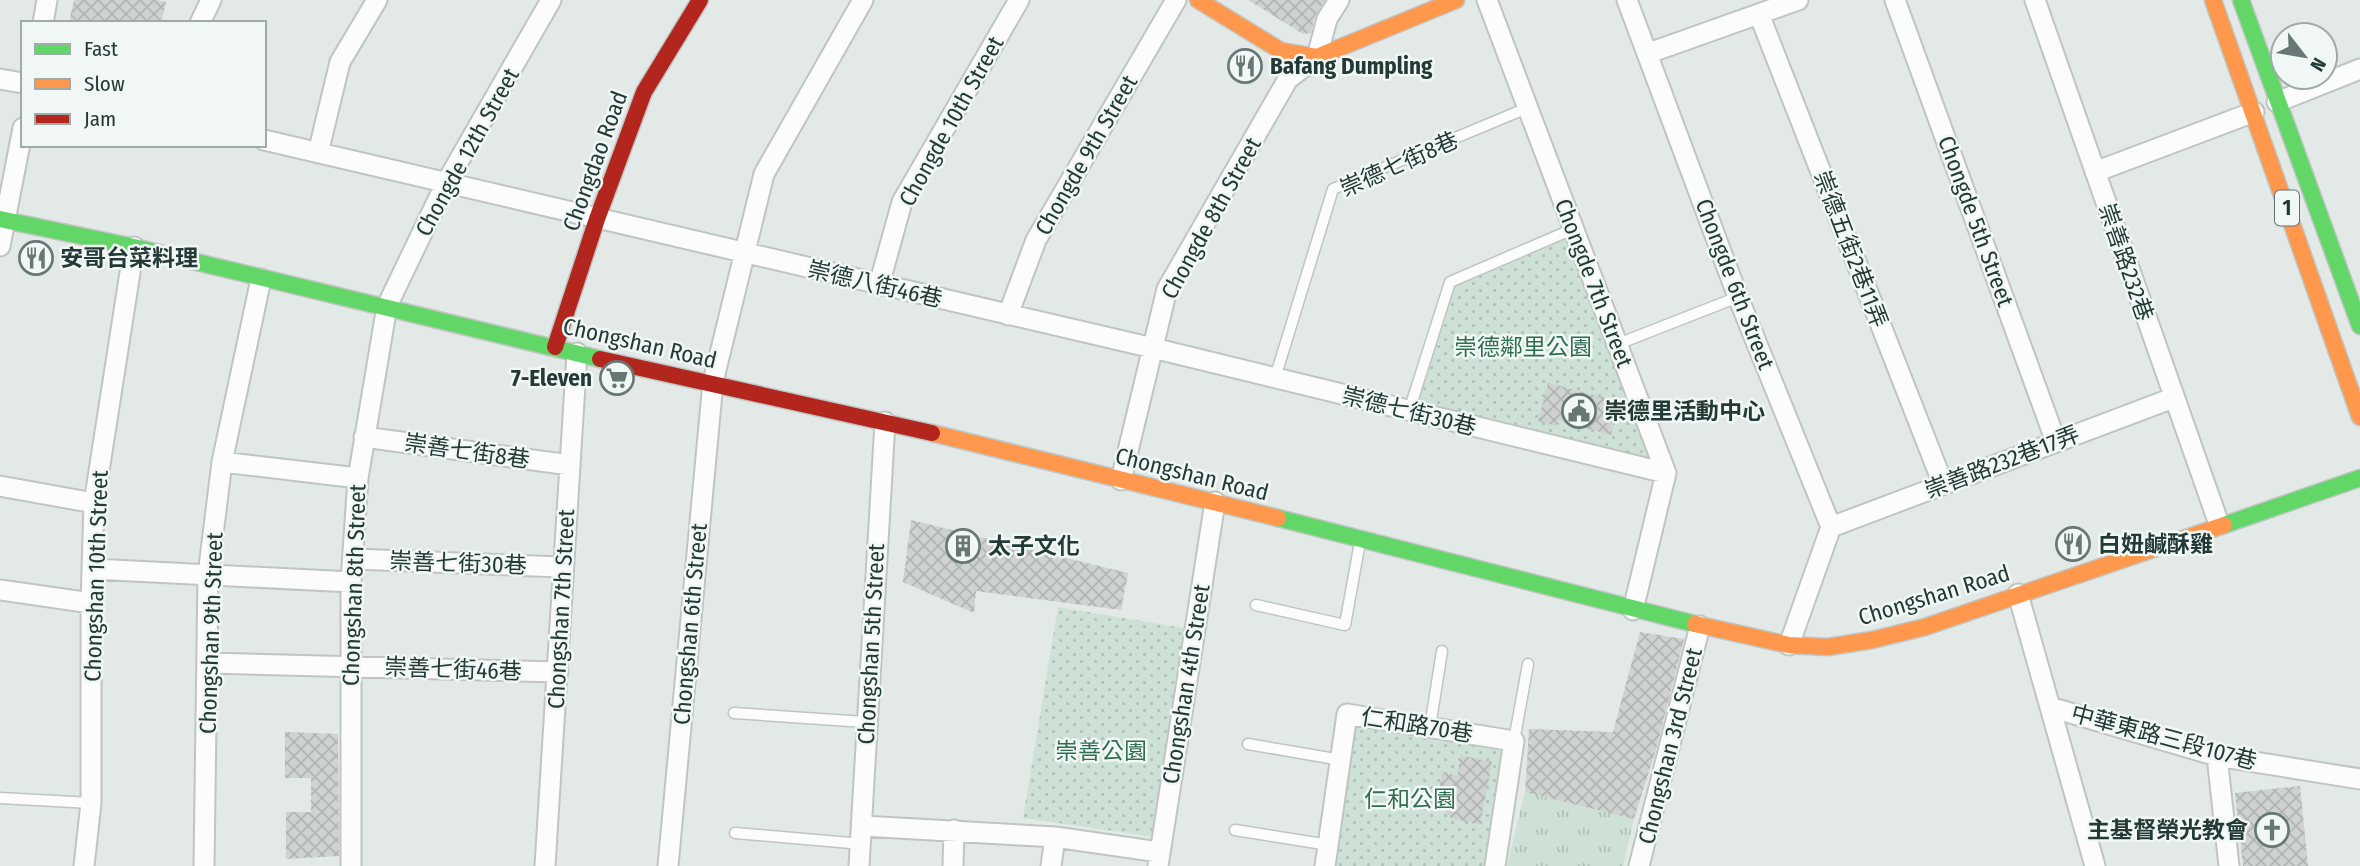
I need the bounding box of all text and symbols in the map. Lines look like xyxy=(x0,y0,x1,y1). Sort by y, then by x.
legend xyxy=(21,21,266,147)
north arrow xyxy=(2269,21,2339,91)
street label: Chongde 10th Street xyxy=(893,31,1010,211)
text: Fast xyxy=(84,36,118,62)
restaurant icon: Bafang Dumpling xyxy=(1226,47,1264,85)
place label: Bafang Dumpling xyxy=(1270,52,1433,80)
text: N xyxy=(2305,54,2331,75)
street label: Chongde 12th Street xyxy=(409,63,525,241)
street label: Chongde 9th Street xyxy=(1029,70,1143,240)
text: Slow xyxy=(84,71,125,97)
street label: Chongdao Road xyxy=(557,87,633,235)
text: Jam xyxy=(84,106,116,132)
street label: 崇德七街8巷 xyxy=(1336,125,1462,203)
street label: Chongde 8th Street xyxy=(1155,132,1267,304)
street label: Chongde 5th Street xyxy=(1932,132,2020,310)
street label: 崇德五街2巷11弄 xyxy=(1808,167,1894,331)
road number: 1 xyxy=(2275,190,2299,226)
street label: Chongde 7th Street xyxy=(1549,195,1639,372)
street label: Chongde 6th Street xyxy=(1690,195,1781,374)
street label: 崇善路232巷 xyxy=(2093,200,2159,324)
restaurant icon: 安哥台菜料理 xyxy=(17,239,55,277)
place label: 安哥台菜料理 xyxy=(60,244,198,272)
street label: 崇德八街46巷 xyxy=(805,255,945,313)
street label: Chongshan Road xyxy=(560,312,720,374)
park label: 崇德鄰里公園 xyxy=(1454,333,1592,361)
supermarket icon: 7-Eleven xyxy=(598,359,636,397)
place label: 7-Eleven xyxy=(511,364,592,392)
street label: 崇德七街30巷 xyxy=(1339,381,1479,441)
public building icon: 崇德里活動中心 xyxy=(1560,392,1598,430)
place label: 崇德里活動中心 xyxy=(1604,397,1765,425)
street label: 崇善路232巷17弄 xyxy=(1921,420,2083,504)
street label: 崇善七街8巷 xyxy=(402,428,532,474)
street label: Chongshan Road xyxy=(1113,441,1271,507)
street label: Chongshan 10th Street xyxy=(78,469,114,682)
street label: Chongshan 8th Street xyxy=(336,483,372,687)
street label: Chongshan 7th Street xyxy=(542,508,580,710)
street label: Chongshan 6th Street xyxy=(667,522,713,726)
restaurant icon: 白妞鹹酥雞 xyxy=(2054,525,2092,563)
building icon: 太子文化 xyxy=(944,527,982,565)
place label: 白妞鹹酥雞 xyxy=(2098,530,2213,558)
street label: Chongshan 9th Street xyxy=(193,531,229,734)
place label: 太子文化 xyxy=(988,532,1080,560)
street label: Chongshan 5th Street xyxy=(852,542,890,745)
street label: 崇善七街30巷 xyxy=(389,547,527,579)
street label: Chongshan Road xyxy=(1855,559,2013,631)
street label: Chongshan 4th Street xyxy=(1156,582,1216,786)
street label: Chongshan 3rd Street xyxy=(1632,645,1708,847)
street label: 崇善七街46巷 xyxy=(384,653,522,685)
street label: 中華東路三段107巷 xyxy=(2068,699,2260,775)
street label: 仁和路70巷 xyxy=(1359,702,1475,748)
park label: 崇善公園 xyxy=(1055,737,1147,765)
park label: 仁和公園 xyxy=(1364,785,1456,813)
church icon: 主基督榮光教會 xyxy=(2253,811,2291,849)
place label: 主基督榮光教會 xyxy=(2087,816,2248,844)

